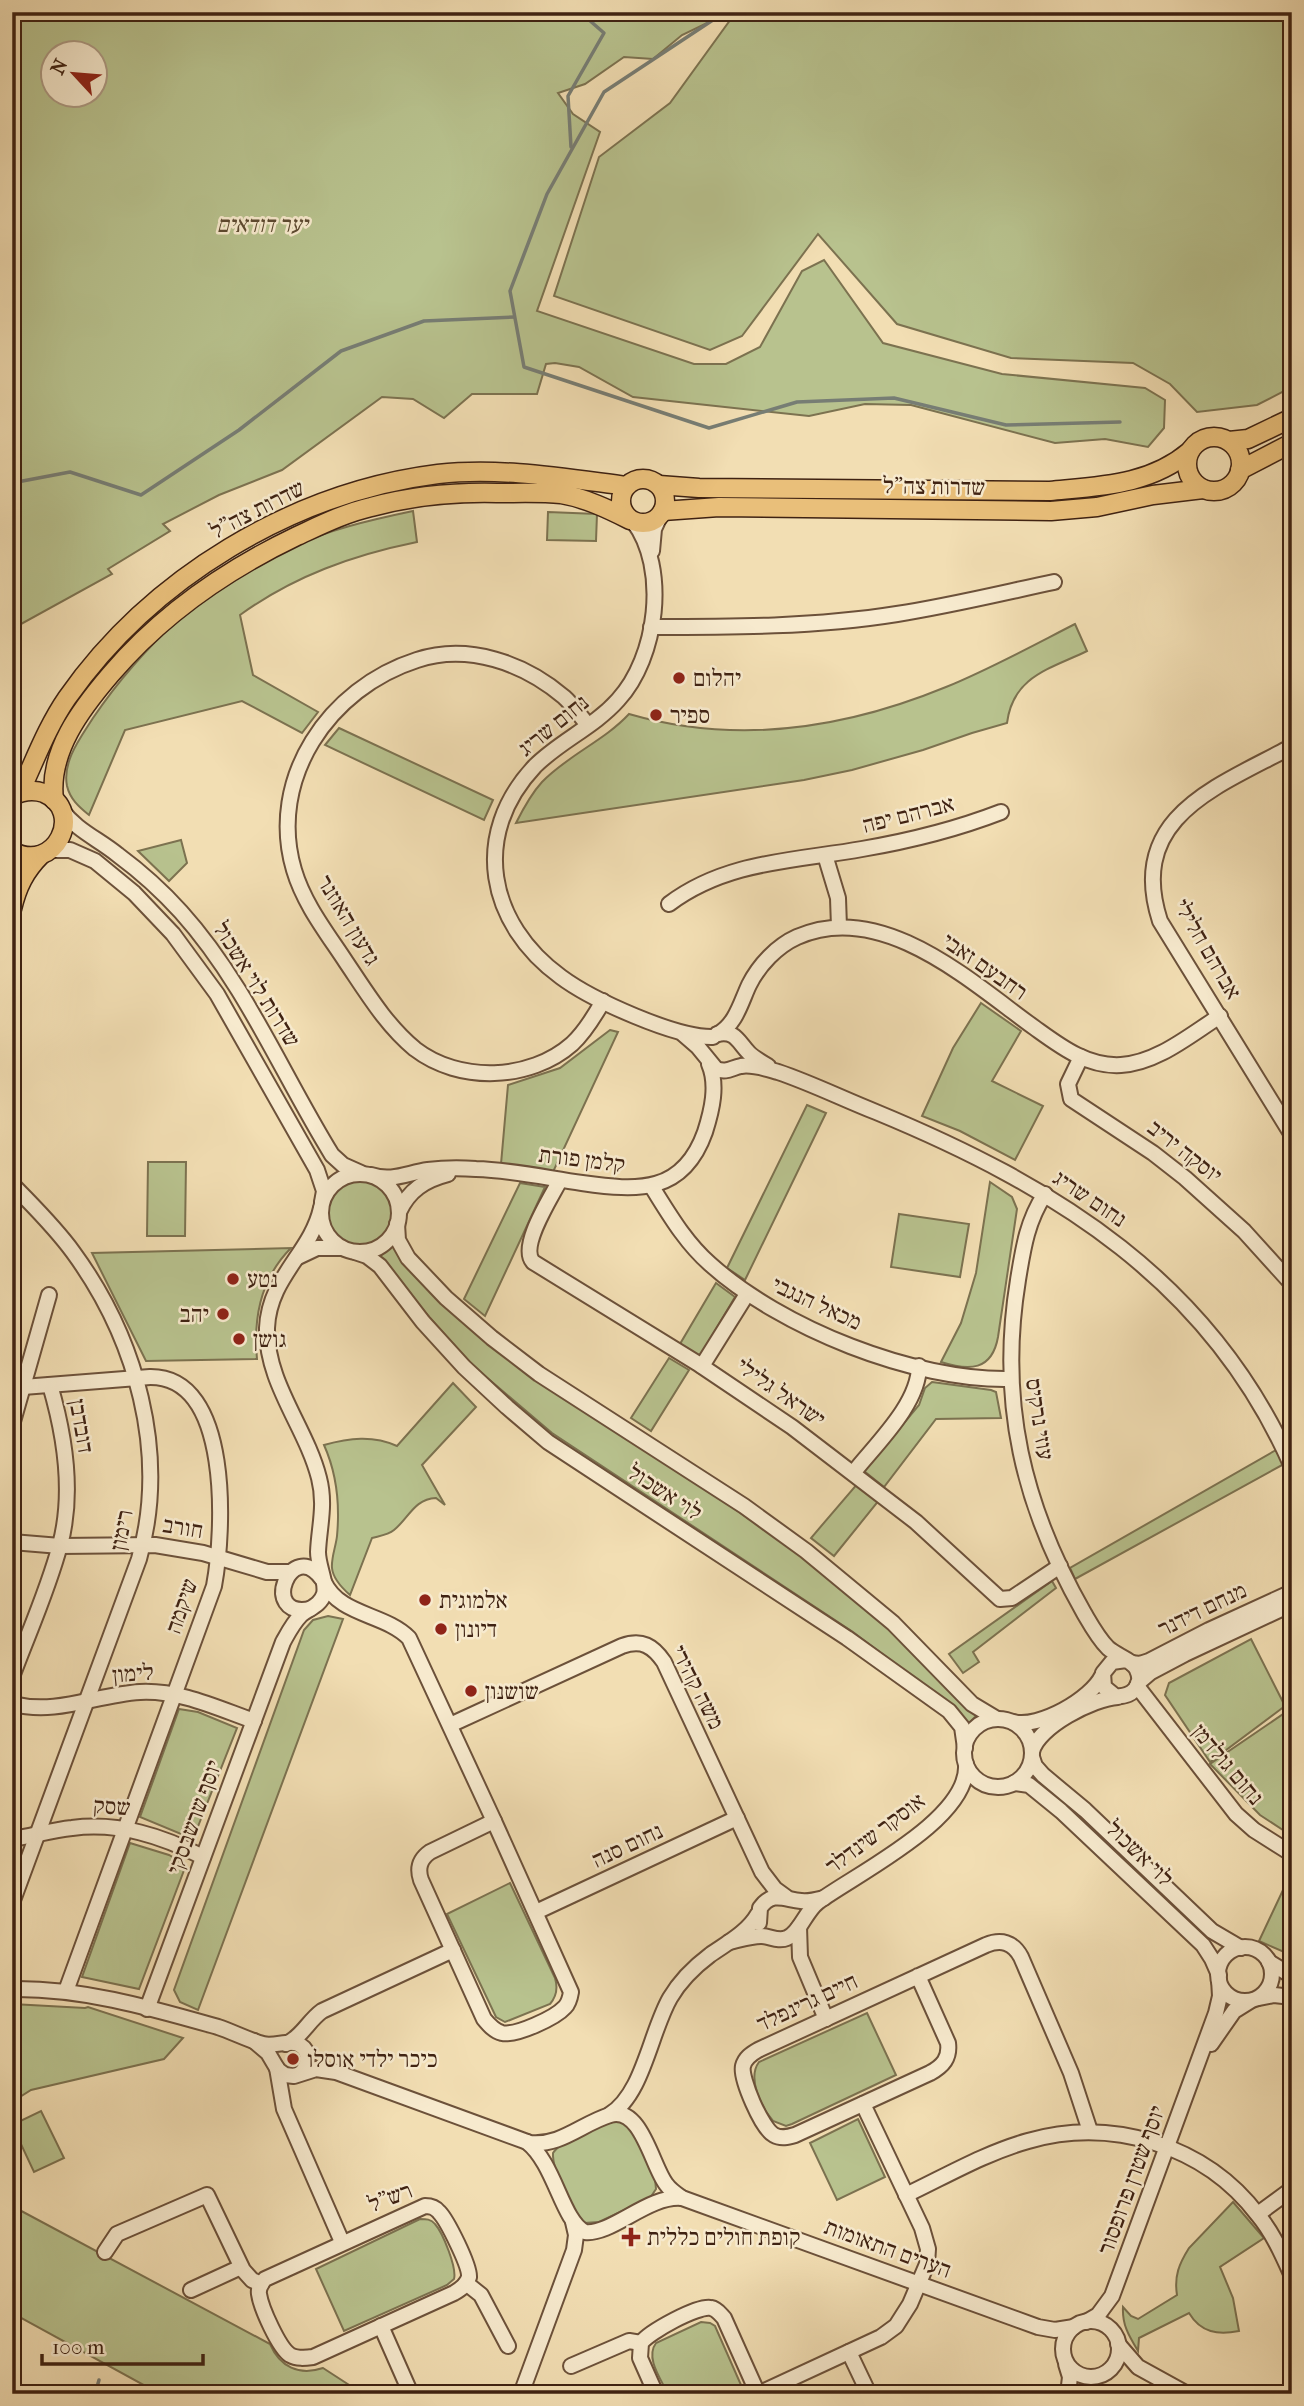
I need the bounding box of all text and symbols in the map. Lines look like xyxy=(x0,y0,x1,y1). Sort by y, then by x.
north arrow xyxy=(38,38,108,108)
text: N xyxy=(47,55,73,78)
park label: יער דודאים xyxy=(216,211,310,238)
street label: שדרות צה"ל xyxy=(882,472,986,501)
street label: שדרות צה"ל xyxy=(205,474,309,545)
place label: יהלום xyxy=(693,665,741,692)
marker: יהלום xyxy=(671,670,687,686)
street label: נחום שריג xyxy=(513,689,594,762)
place label: ספיר xyxy=(670,702,710,729)
marker: ספיר xyxy=(648,707,664,723)
street label: אברהם יפה xyxy=(859,790,957,839)
street label: גדעון האוזנר xyxy=(311,870,386,970)
street label: אברהם חלילי xyxy=(1168,894,1247,1004)
street label: שדרות לוי אשכול xyxy=(207,917,306,1052)
street label: רחבעם זאבי xyxy=(937,927,1033,1006)
street label: יוסקה יריב xyxy=(1142,1114,1227,1189)
street label: קלמן פורת xyxy=(537,1141,627,1178)
street label: נחום שריג xyxy=(1048,1164,1132,1233)
place label: נטע xyxy=(247,1266,278,1293)
marker: נטע xyxy=(225,1271,241,1287)
street label: מכאל הנגבי xyxy=(767,1271,866,1336)
place label: יהב xyxy=(179,1301,209,1328)
marker: יהב xyxy=(215,1306,231,1322)
place label: גושן xyxy=(253,1326,287,1353)
marker: גושן xyxy=(231,1331,247,1347)
street label: ישראל גלילי xyxy=(731,1352,830,1433)
street label: עוזי נרקיס xyxy=(1020,1377,1059,1462)
street label: דובדבן xyxy=(63,1397,100,1455)
street label: לוי אשכול xyxy=(622,1458,707,1526)
street label: רימון xyxy=(104,1507,139,1553)
street label: חורב xyxy=(161,1511,205,1544)
street label: שיקמה xyxy=(160,1575,203,1637)
street label: מנחם דידנר xyxy=(1154,1576,1251,1642)
place label: אלמוגית xyxy=(439,1587,508,1614)
marker: אלמוגית xyxy=(417,1592,433,1608)
place label: דיונון xyxy=(455,1616,497,1643)
marker: דיונון xyxy=(433,1621,449,1637)
street label: משה קהירי xyxy=(665,1641,730,1734)
street label: לימון xyxy=(111,1658,155,1689)
place label: שושנון xyxy=(485,1678,539,1705)
marker: שושנון xyxy=(463,1683,479,1699)
street label: נחום גולדמן xyxy=(1186,1718,1269,1810)
street label: יוסף שרשבסקי xyxy=(161,1756,228,1878)
street label: אוסקר שינדלר xyxy=(820,1787,930,1880)
street label: שסק xyxy=(92,1792,131,1821)
street label: לוי אשכול xyxy=(1100,1815,1179,1892)
street label: נחום סנה xyxy=(587,1817,667,1874)
street label: חיים גרינפלד xyxy=(752,1967,862,2038)
place label: כיכר ילדי אוסלו xyxy=(307,2046,438,2073)
marker: כיכר ילדי אוסלו xyxy=(285,2051,301,2067)
street label: יוסף שטרן פרופסור xyxy=(1092,2102,1171,2258)
street label: רש"ל xyxy=(364,2177,416,2218)
street label: הערים התאומות xyxy=(821,2213,955,2284)
place label: קופת חולים כללית xyxy=(647,2224,800,2251)
marker: קופת חולים כללית xyxy=(621,2227,641,2247)
scale bar xyxy=(42,2322,203,2366)
text: 100 m xyxy=(52,2335,105,2359)

